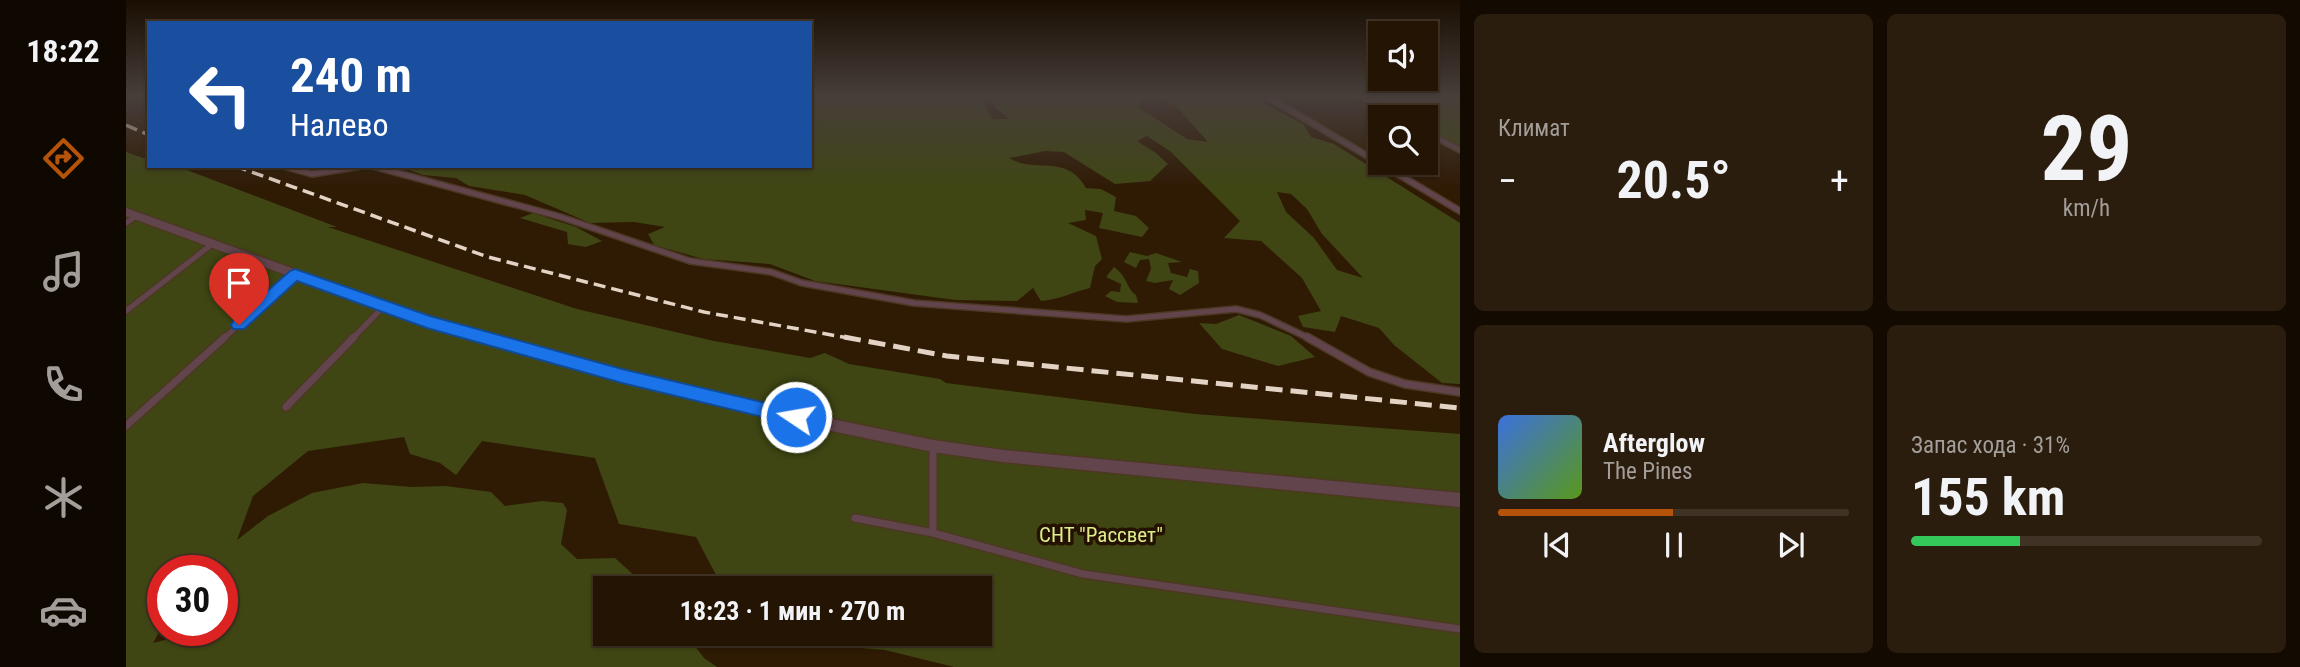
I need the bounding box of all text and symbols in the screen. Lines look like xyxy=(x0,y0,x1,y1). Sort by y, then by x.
map controls xyxy=(1368,21,1438,175)
button: sound xyxy=(1368,21,1438,91)
text: 18:22 xyxy=(26,32,100,70)
text: 240 m xyxy=(290,47,412,104)
icon: left xyxy=(175,49,266,140)
text: 29 xyxy=(2041,96,2132,202)
button: search xyxy=(1368,105,1438,175)
text: Налево xyxy=(290,106,389,144)
text: Климат xyxy=(1498,115,1570,142)
icon: directions xyxy=(39,134,88,183)
text: 20.5° xyxy=(1616,150,1731,211)
text: − xyxy=(1498,159,1517,203)
text: + xyxy=(1830,159,1849,203)
text: km/h xyxy=(2063,195,2110,222)
icon: music xyxy=(39,247,88,296)
pin xyxy=(209,253,269,325)
icon: arrive xyxy=(220,264,258,302)
icon: phone xyxy=(39,360,88,409)
position arrow xyxy=(759,380,833,454)
text: Afterglow xyxy=(1603,428,1705,458)
text: Запас хода · 31% xyxy=(1911,432,2070,459)
text: The Pines xyxy=(1603,458,1693,485)
text: 155 km xyxy=(1911,467,2065,528)
icon: climate xyxy=(39,473,88,522)
park label: СНТ "Рассвет" xyxy=(1039,523,1163,547)
icon: previous xyxy=(1538,526,1576,564)
icon: pause xyxy=(1655,526,1693,564)
icon: next xyxy=(1772,526,1810,564)
speed limit sign: 30 xyxy=(147,555,238,646)
icon: car xyxy=(39,586,88,635)
text: 18:23 · 1 мин · 270 m xyxy=(680,596,905,626)

